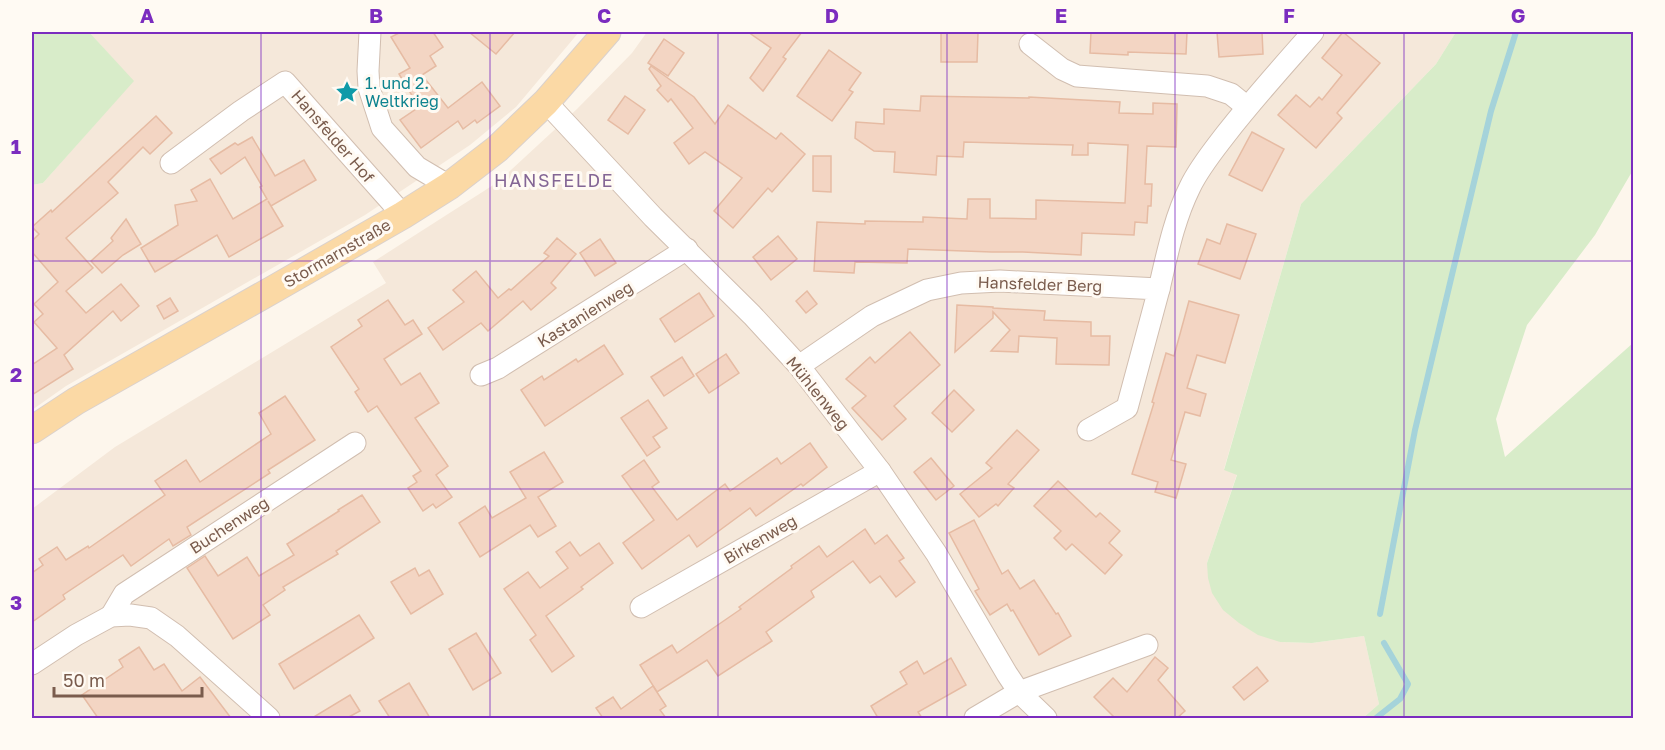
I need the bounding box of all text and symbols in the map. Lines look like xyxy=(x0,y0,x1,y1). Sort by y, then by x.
text: A xyxy=(140,3,154,27)
text: B xyxy=(369,3,383,27)
text: C xyxy=(597,3,611,27)
text: D xyxy=(825,3,839,27)
text: E xyxy=(1055,3,1067,27)
text: F xyxy=(1283,3,1295,27)
text: G xyxy=(1511,3,1525,27)
place label: 1. und 2. Weltkrieg xyxy=(365,73,439,111)
place icon: 1. und 2. Weltkrieg xyxy=(334,79,360,105)
street label: Hansfelder Hof xyxy=(287,86,379,187)
text: 1 xyxy=(11,134,21,158)
district label: HANSFELDE xyxy=(494,169,614,191)
street label: Stormarnstraße xyxy=(280,214,394,292)
street label: Hansfelder Berg xyxy=(977,272,1103,296)
street label: Kastanienweg xyxy=(534,277,636,351)
street label: Mühlenweg xyxy=(782,352,854,434)
text: 2 xyxy=(10,362,22,386)
street label: Buchenweg xyxy=(186,492,272,558)
street label: Birkenweg xyxy=(720,510,800,568)
text: 3 xyxy=(10,590,22,614)
scale bar xyxy=(54,660,202,698)
text: 50 m xyxy=(63,669,105,691)

